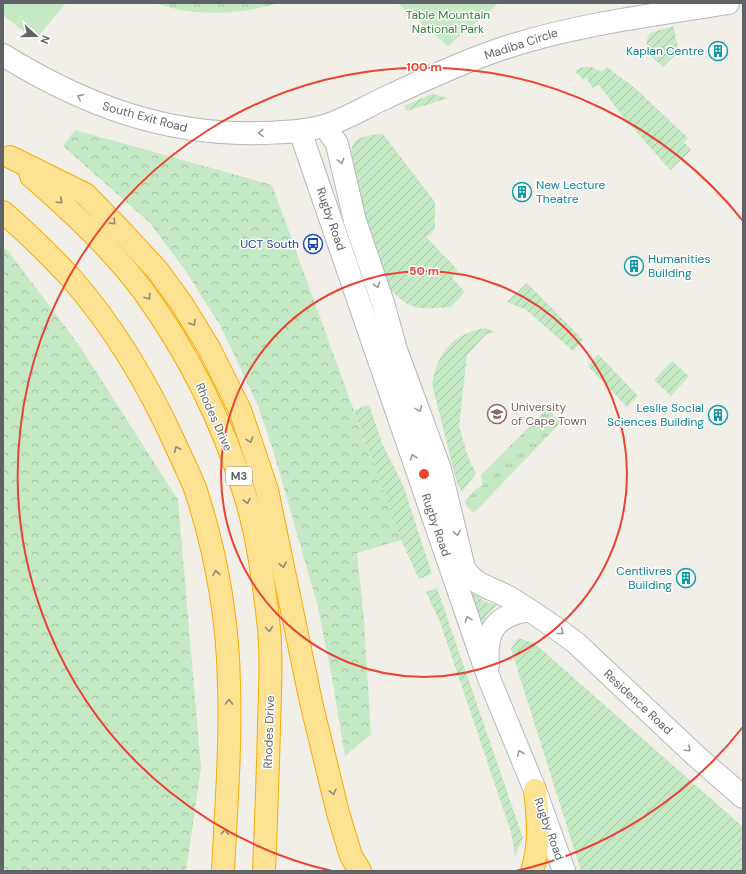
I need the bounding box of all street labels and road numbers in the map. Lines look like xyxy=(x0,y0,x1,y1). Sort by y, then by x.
street label: Madiba Circle xyxy=(482,25,560,63)
street label: South Exit Road xyxy=(101,98,189,136)
street label: Rugby Road xyxy=(313,185,349,253)
street label: Rhodes Drive xyxy=(192,380,236,454)
road number: M3 xyxy=(226,467,252,485)
street label: Rugby Road xyxy=(418,491,454,559)
street label: Residence Road xyxy=(600,666,676,738)
street label: Rhodes Drive xyxy=(260,695,278,769)
street label: Rugby Road xyxy=(530,795,568,863)

